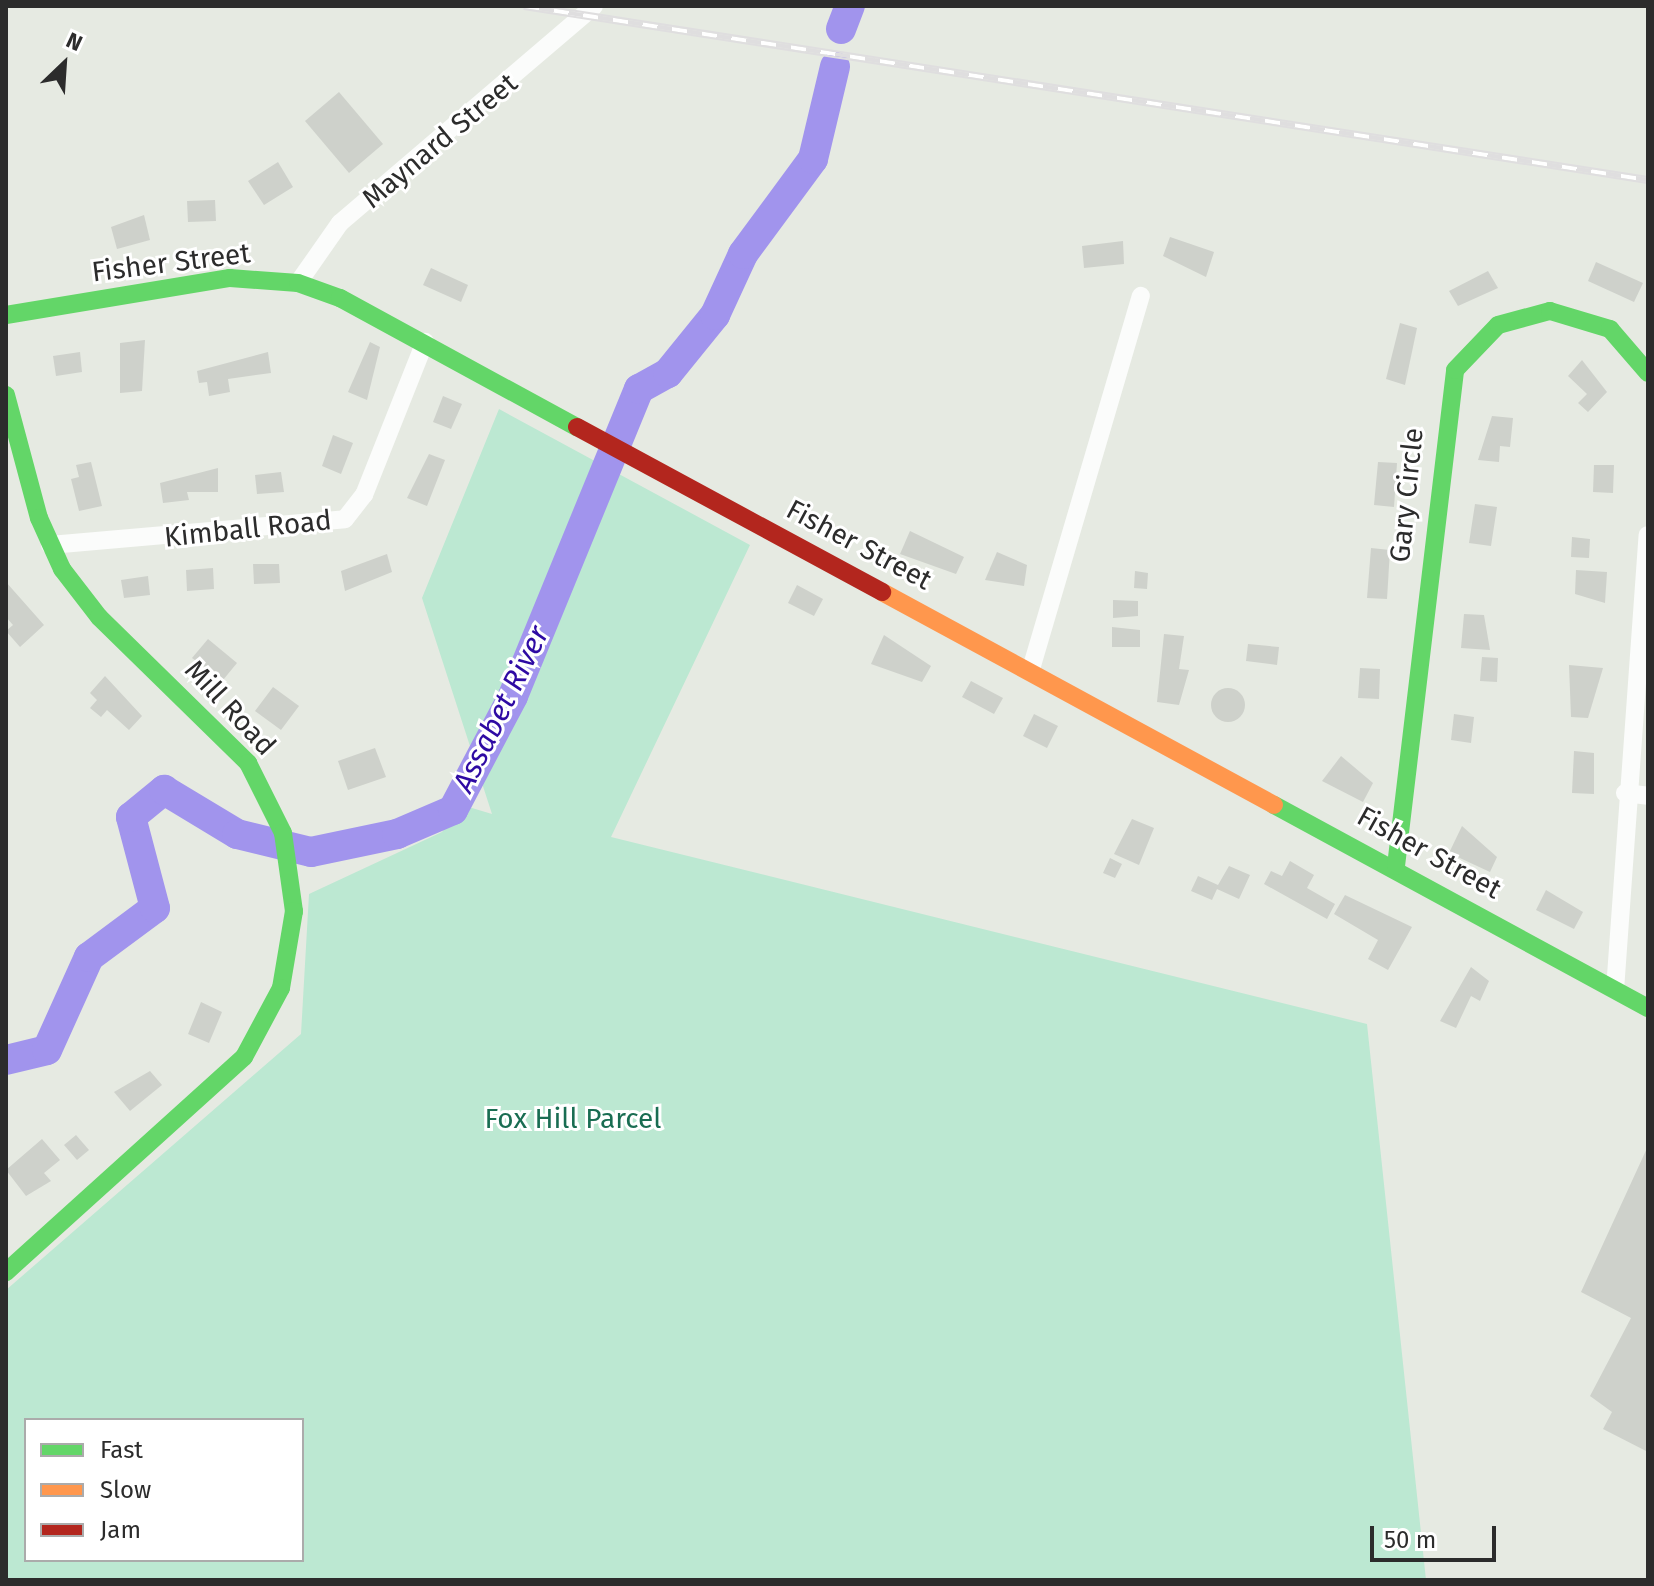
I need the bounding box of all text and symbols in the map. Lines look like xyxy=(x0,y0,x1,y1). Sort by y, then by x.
north arrow xyxy=(24,24,104,104)
text: N xyxy=(62,26,87,57)
street label: Maynard Street xyxy=(356,66,524,216)
street label: Fisher Street xyxy=(90,237,252,289)
street label: Gary Circle xyxy=(1383,426,1431,564)
street label: Fisher Street xyxy=(781,493,937,597)
street label: Kimball Road xyxy=(163,504,333,554)
water label: Assabet River xyxy=(445,620,557,798)
street label: Mill Road xyxy=(177,653,283,763)
street label: Fisher Street xyxy=(1351,800,1507,906)
park label: Fox Hill Parcel xyxy=(485,1102,661,1136)
legend xyxy=(24,1418,304,1562)
text: Fast xyxy=(100,1436,143,1464)
text: Slow xyxy=(100,1476,151,1504)
scale bar xyxy=(1374,1510,1500,1560)
text: Jam xyxy=(100,1516,141,1544)
text: 50 m xyxy=(1384,1526,1436,1554)

